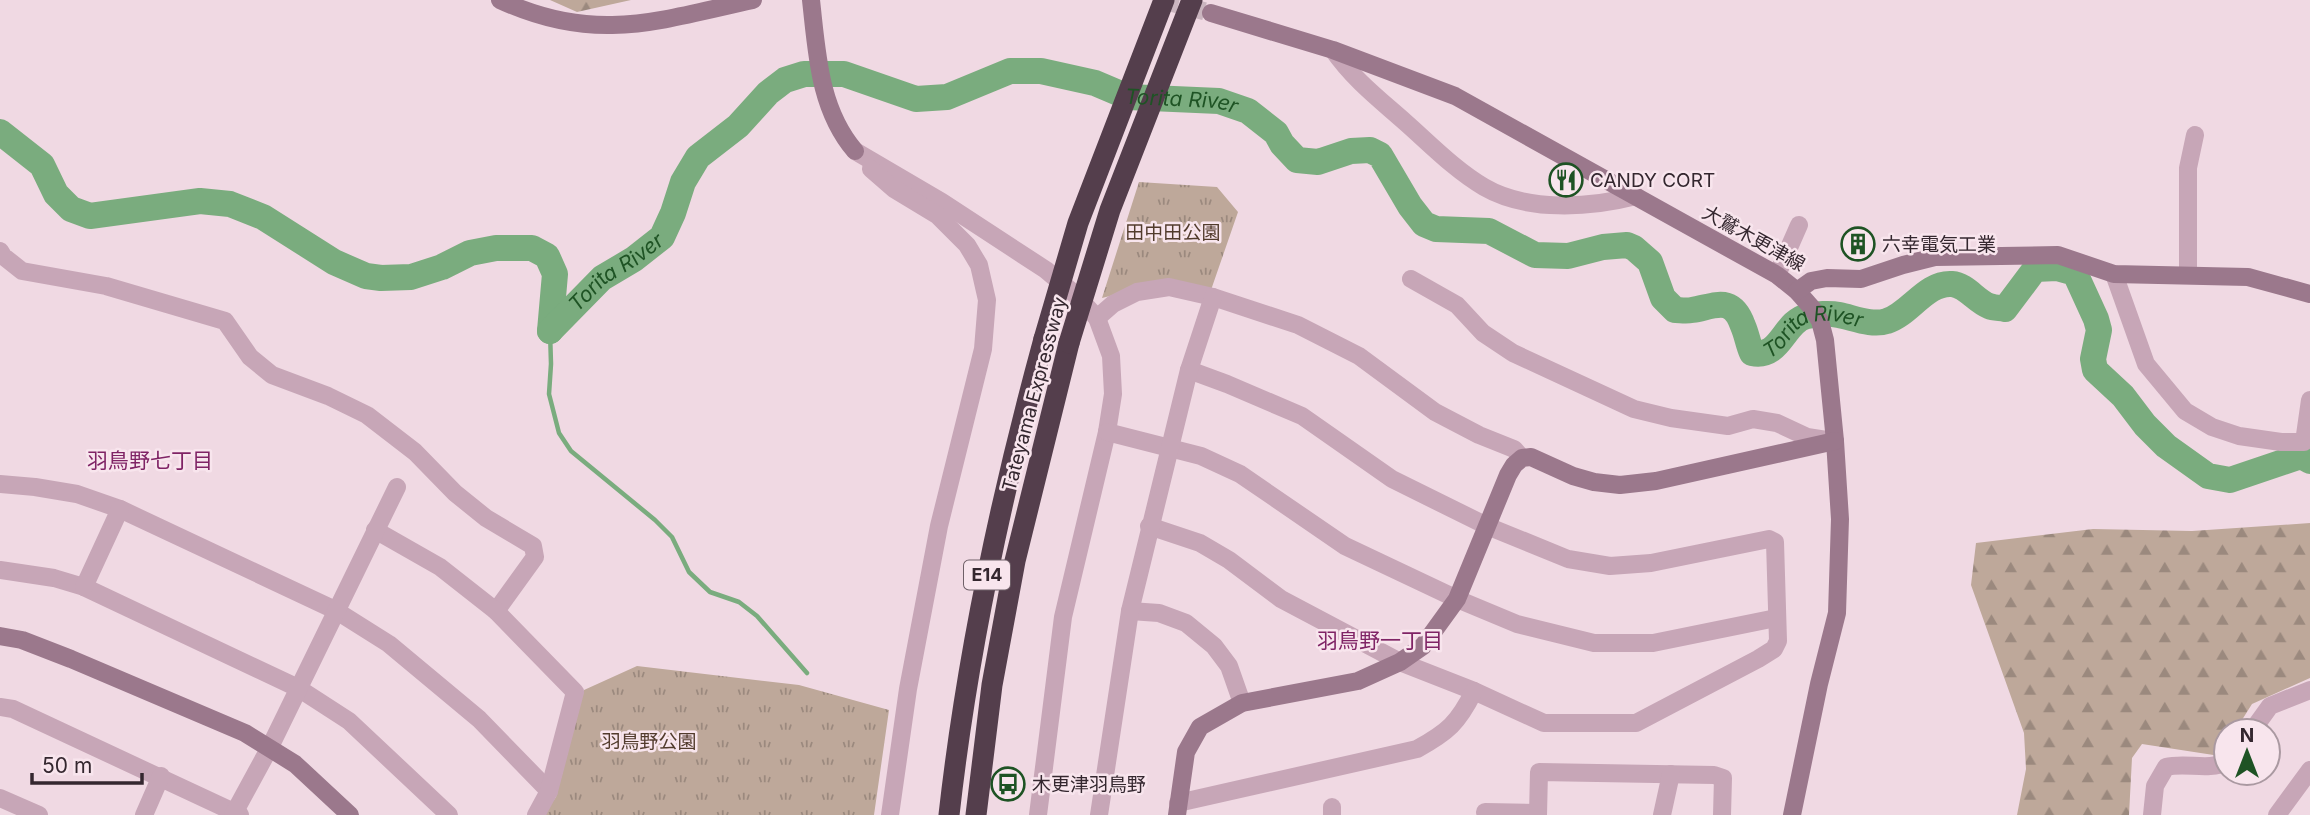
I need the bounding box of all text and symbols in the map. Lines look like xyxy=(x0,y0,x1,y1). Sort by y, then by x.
water label: Torita River xyxy=(1124,84,1243,119)
restaurant icon: CANDY CORT xyxy=(1547,161,1585,199)
place label: CANDY CORT xyxy=(1590,169,1715,192)
street label: 大鷲木更津線 xyxy=(1698,201,1809,276)
park label: 田中田公園 xyxy=(1125,221,1221,244)
building icon: 六幸電気工業 xyxy=(1839,225,1877,263)
water label: Torita River xyxy=(563,227,669,316)
place label: 六幸電気工業 xyxy=(1882,233,1996,256)
street label: Tateyama Expressway xyxy=(997,294,1072,494)
water label: Torita River xyxy=(1758,301,1867,363)
district label: 羽鳥野七丁目 xyxy=(87,448,213,473)
road number: E14 xyxy=(964,560,1010,590)
district label: 羽鳥野一丁目 xyxy=(1317,628,1443,653)
north arrow xyxy=(2212,717,2282,787)
text: N xyxy=(2240,724,2254,747)
park label: 羽鳥野公園 xyxy=(601,730,697,753)
scale bar xyxy=(32,742,142,786)
text: 50 m xyxy=(42,753,92,778)
bus stop icon: 木更津羽鳥野 xyxy=(989,765,1027,803)
place label: 木更津羽鳥野 xyxy=(1032,773,1146,796)

